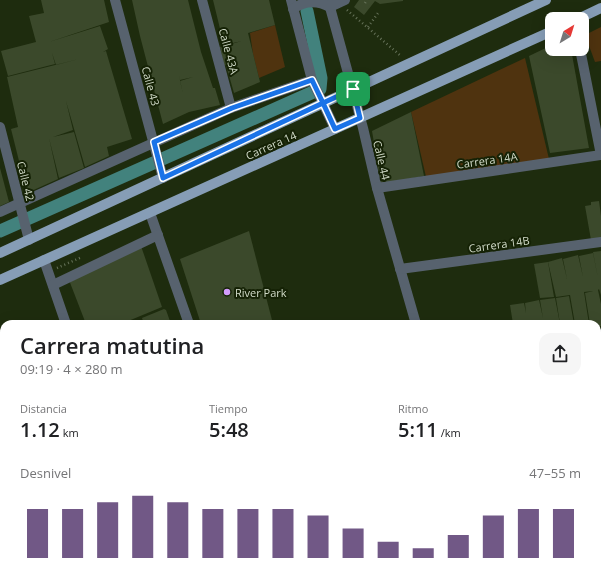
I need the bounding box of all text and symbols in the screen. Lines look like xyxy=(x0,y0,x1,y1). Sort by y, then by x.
north arrow xyxy=(545,12,589,56)
map controls xyxy=(545,12,589,56)
street label: Calle 43A xyxy=(216,26,242,76)
street label: Calle 43 xyxy=(139,65,163,107)
pin xyxy=(336,72,370,106)
icon: arrive xyxy=(342,78,364,100)
street label: Carrera 14 xyxy=(243,127,299,163)
street label: Calle 44 xyxy=(370,139,394,182)
street label: Carrera 14A xyxy=(456,148,518,172)
street label: Calle 42 xyxy=(14,160,38,202)
street label: Carrera 14B xyxy=(468,232,530,256)
place label: River Park xyxy=(235,285,287,300)
marker: River Park xyxy=(222,287,232,297)
text: Carrera matutina xyxy=(20,330,204,360)
button: share xyxy=(539,333,581,375)
text: 09:19 · 4 × 280 m xyxy=(20,360,123,378)
text: Distancia xyxy=(20,401,67,416)
text: Tiempo xyxy=(209,401,248,416)
text: Ritmo xyxy=(398,401,428,416)
text: 1.12 xyxy=(20,416,60,443)
text: 5:48 xyxy=(209,416,249,443)
text: 5:11 xyxy=(398,416,438,443)
text: km xyxy=(60,425,79,440)
text: /km xyxy=(438,425,461,440)
text: Desnivel xyxy=(20,464,71,482)
text: 47–55 m xyxy=(529,464,581,482)

